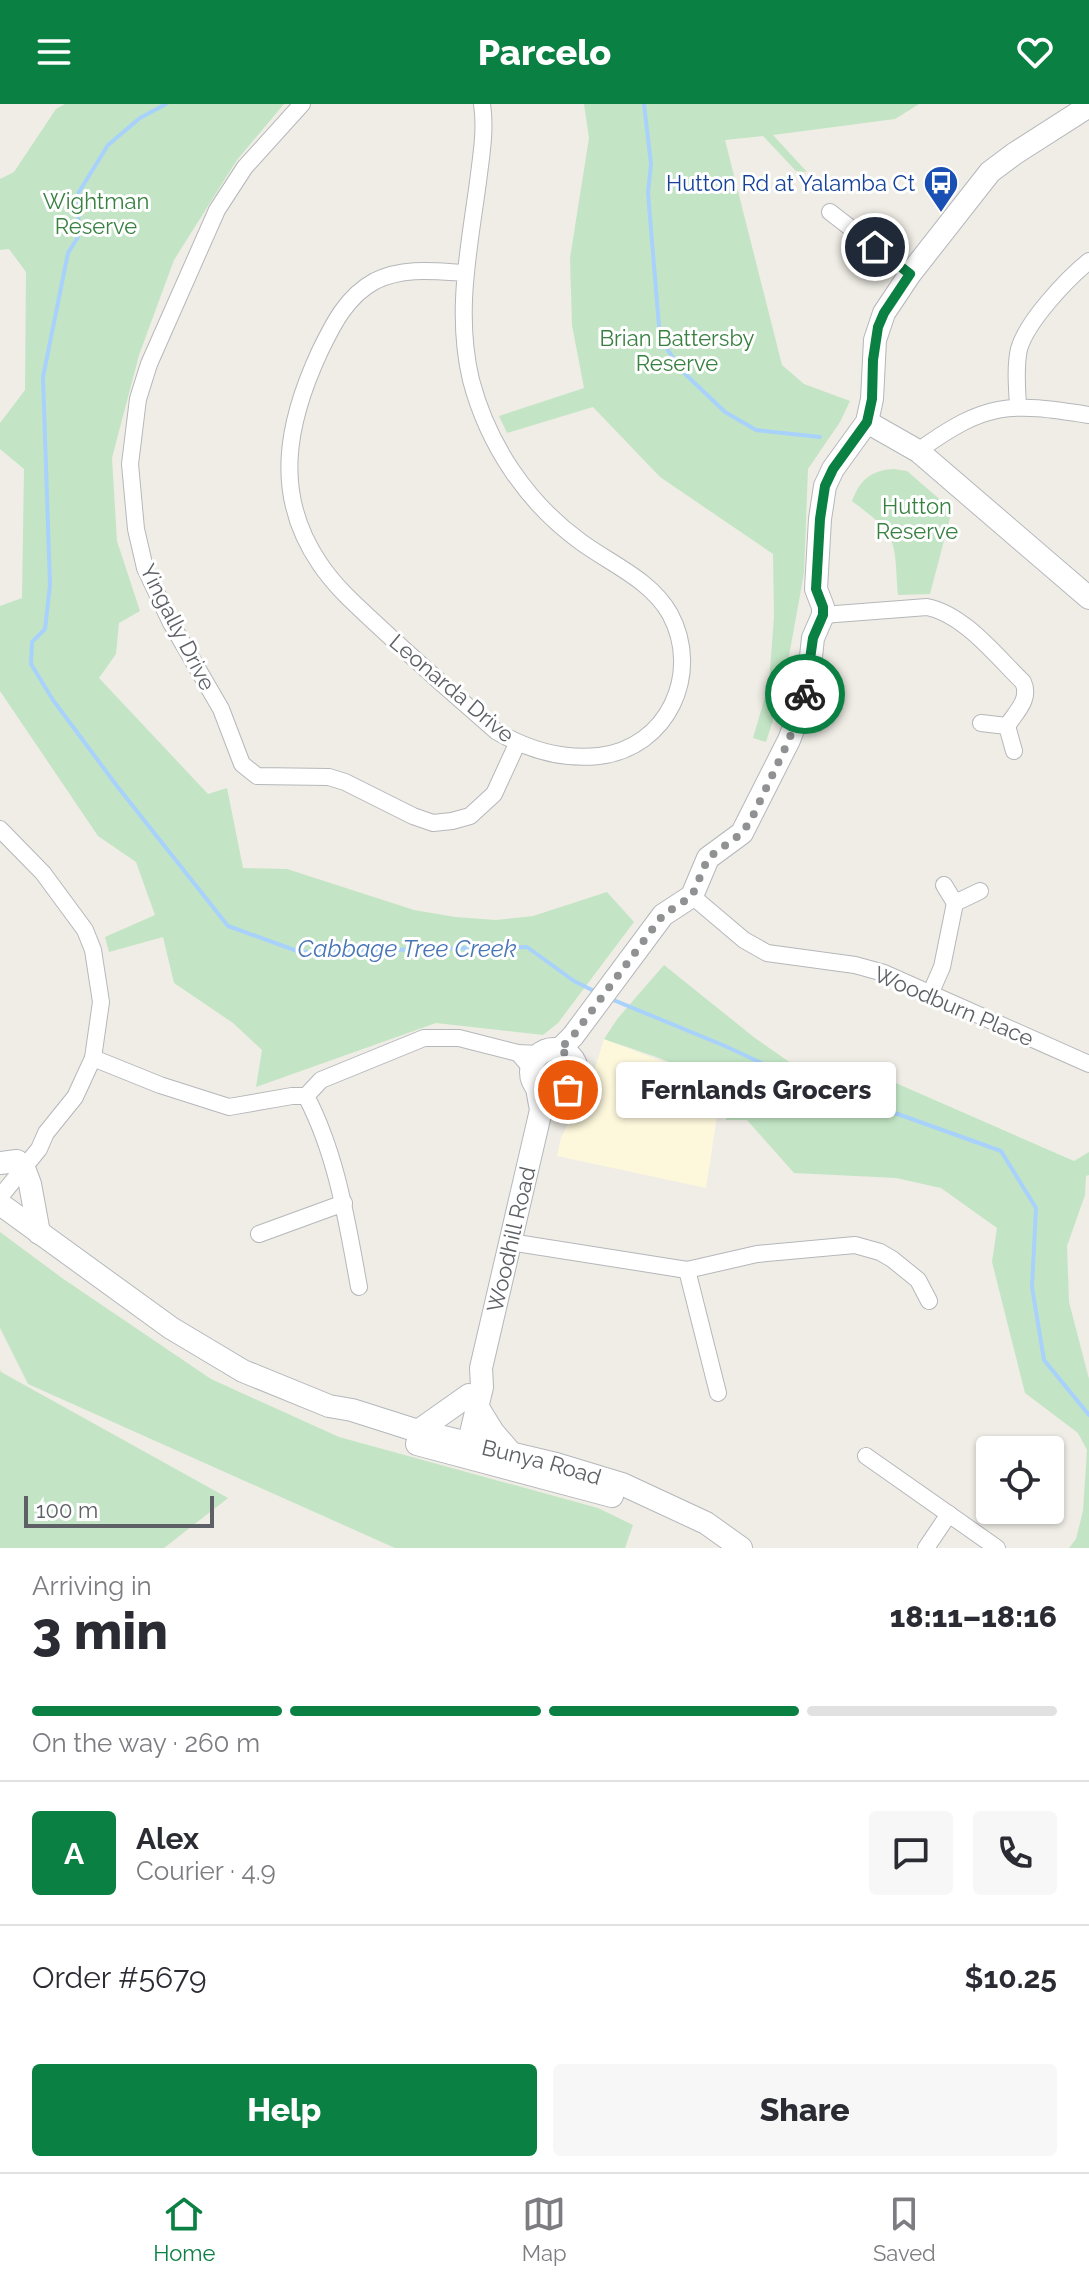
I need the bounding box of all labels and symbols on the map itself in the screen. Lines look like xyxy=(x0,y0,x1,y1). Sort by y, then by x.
bus stop icon: Hutton Rd at Yalamba Ct xyxy=(922,164,960,214)
place label: Hutton Rd at Yalamba Ct xyxy=(666,170,916,196)
park label: Wightman Reserve xyxy=(43,188,149,239)
pin xyxy=(841,213,909,281)
park label: Brian Battersby Reserve xyxy=(599,325,755,376)
park label: Hutton Reserve xyxy=(876,493,958,544)
street label: Yingally Drive xyxy=(135,559,221,695)
street label: Leonarda Drive xyxy=(384,628,520,748)
courier xyxy=(765,654,845,734)
water label: Cabbage Tree Creek xyxy=(297,934,517,963)
street label: Woodburn Place xyxy=(870,961,1038,1051)
pin xyxy=(534,1056,602,1124)
callout: Fernlands Grocers xyxy=(616,1062,896,1118)
street label: Woodhill Road xyxy=(481,1164,540,1315)
street label: Bunya Road xyxy=(479,1434,605,1490)
scale bar xyxy=(24,1492,214,1528)

